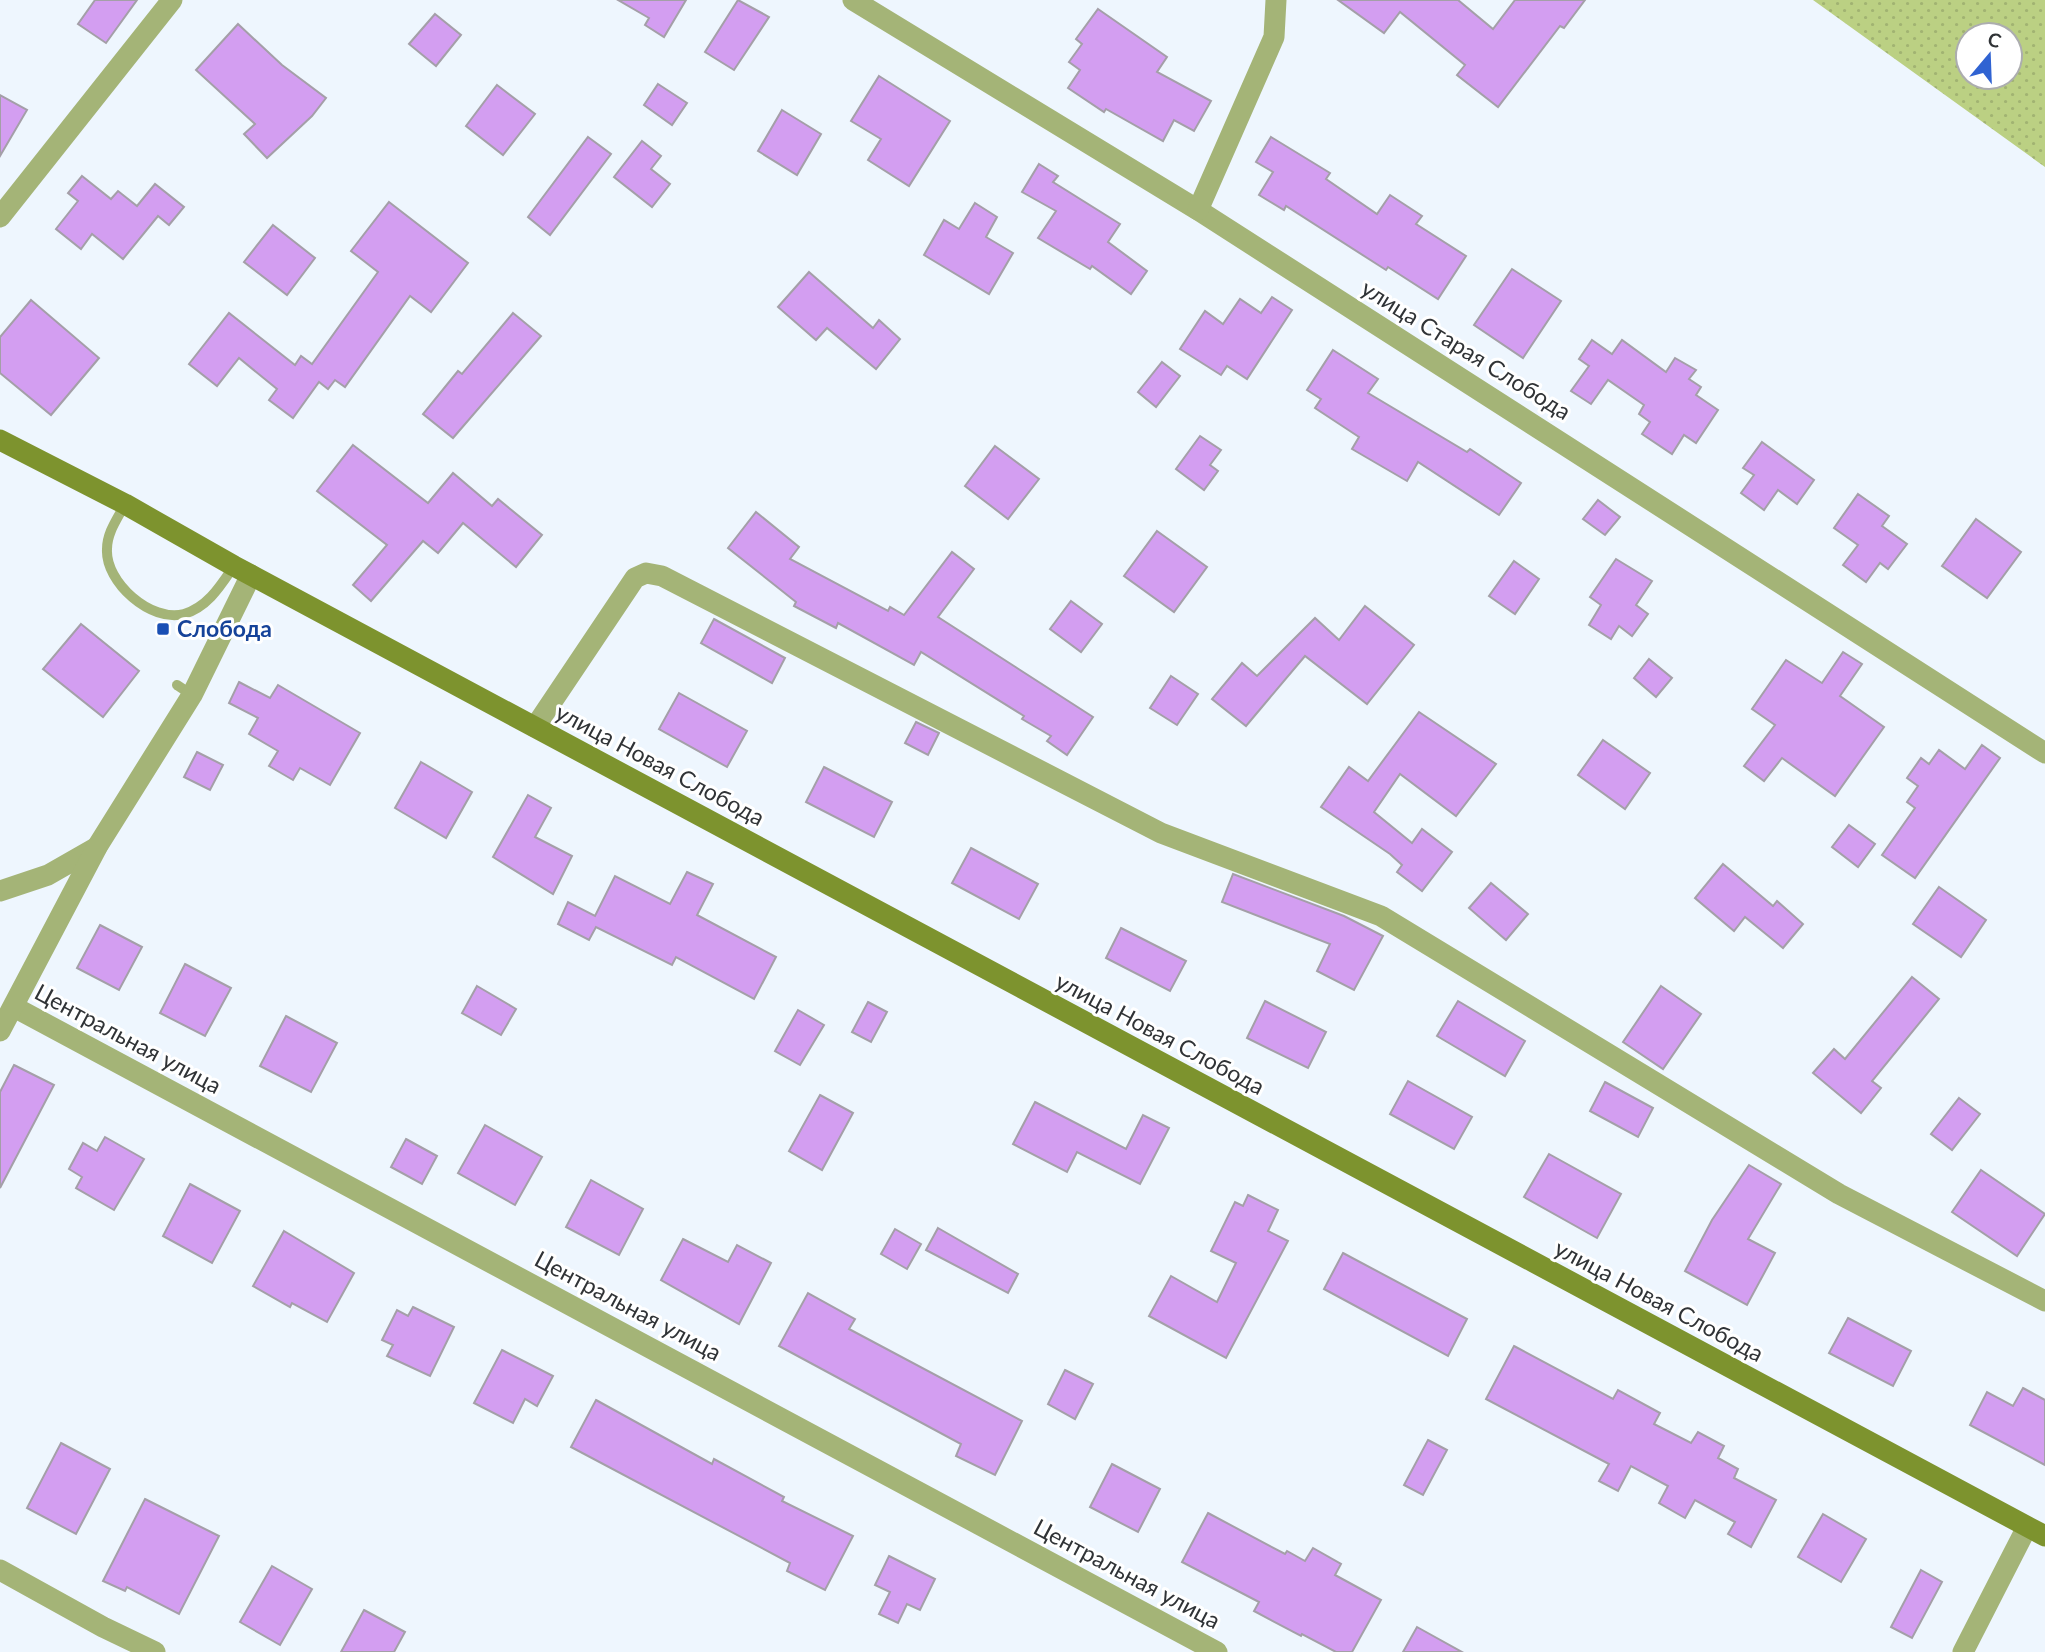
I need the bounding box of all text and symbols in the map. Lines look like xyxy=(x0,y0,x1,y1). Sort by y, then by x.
north arrow xyxy=(1954,21,2024,91)
text: С xyxy=(1985,27,2005,53)
street label: улица Старая Слобода xyxy=(1357,273,1576,425)
place label: Слобода xyxy=(177,614,272,642)
marker: Слобода xyxy=(155,621,171,637)
street label: улица Новая Слобода xyxy=(551,697,770,831)
street label: улица Новая Слобода xyxy=(1051,966,1270,1100)
street label: Центральная улица xyxy=(30,977,227,1099)
street label: улица Новая Слобода xyxy=(1550,1233,1769,1367)
street label: Центральная улица xyxy=(530,1244,727,1366)
street label: Центральная улица xyxy=(1029,1512,1226,1634)

